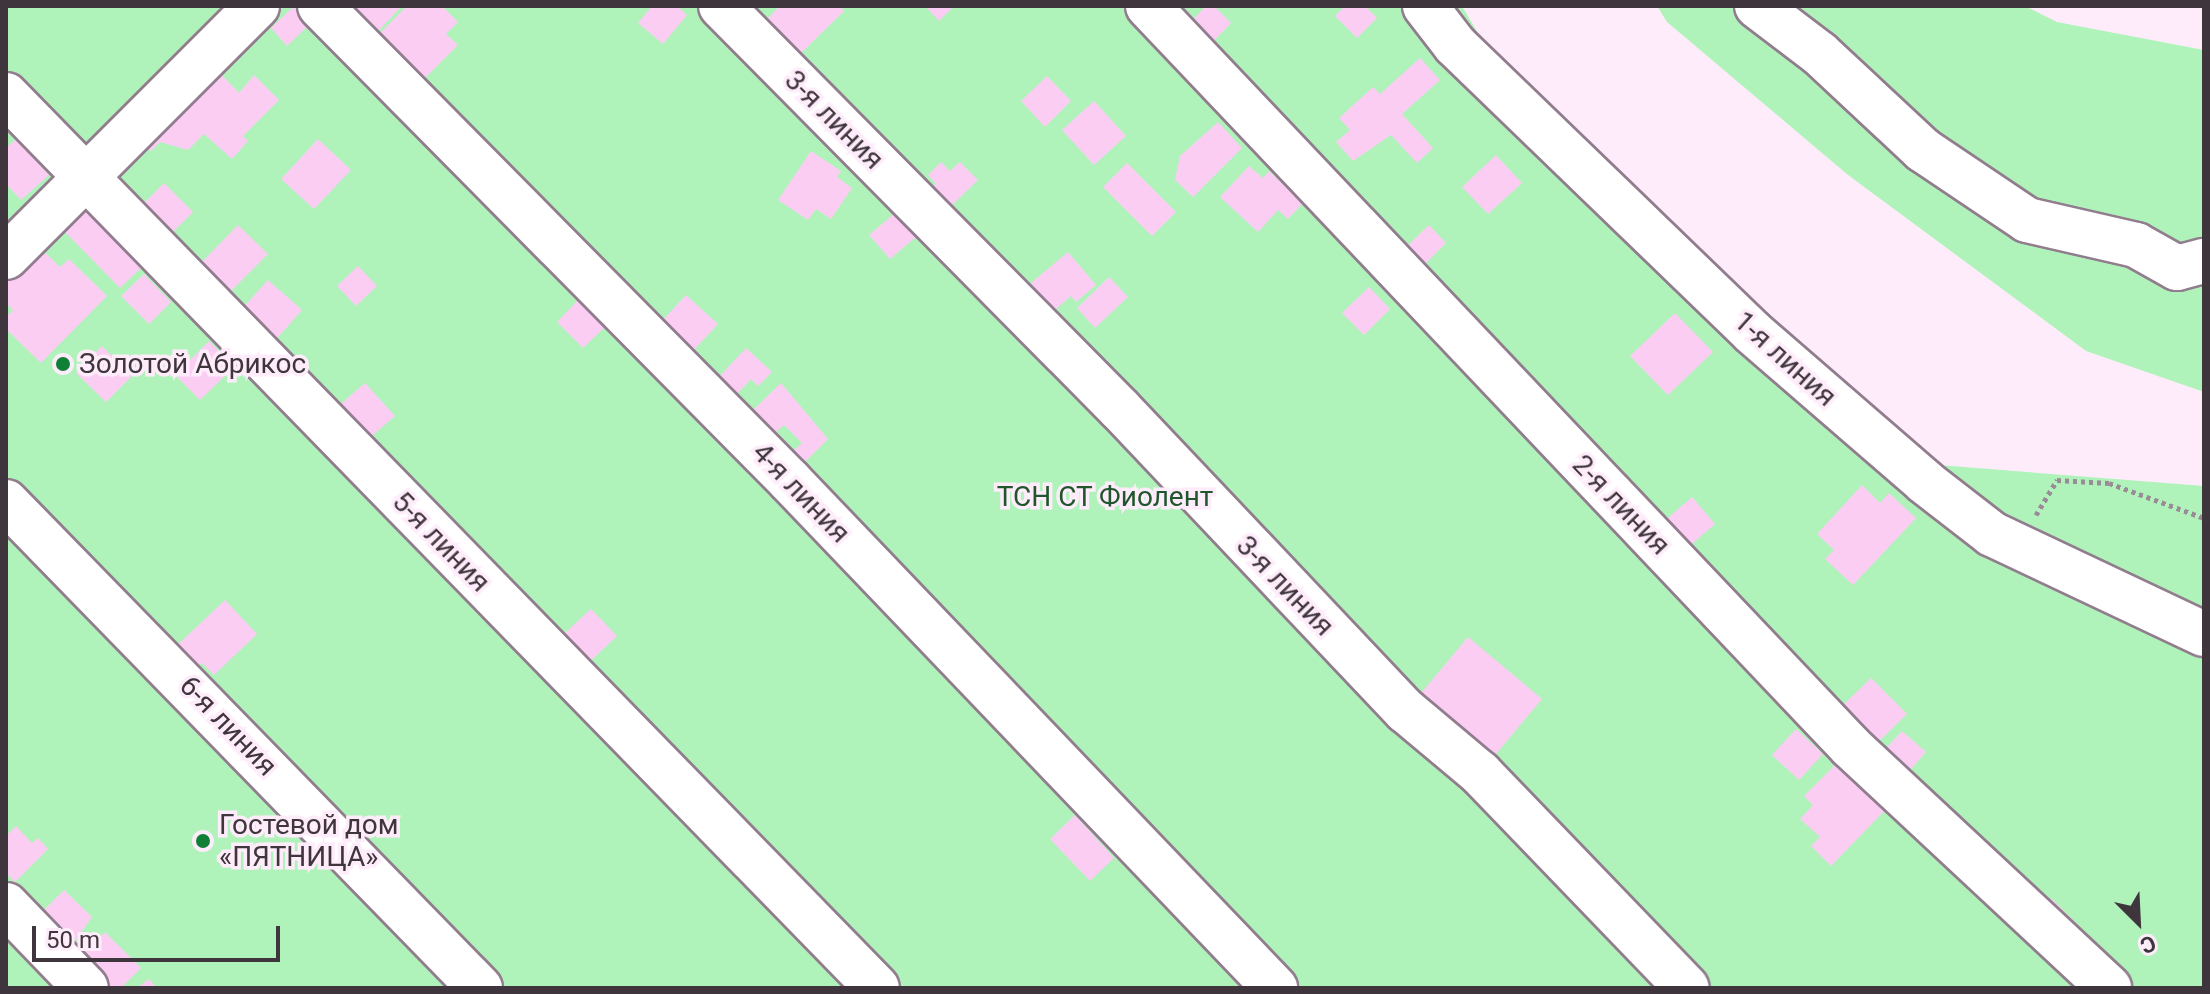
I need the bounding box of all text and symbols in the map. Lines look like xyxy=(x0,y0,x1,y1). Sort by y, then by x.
street label: 3-я линия xyxy=(778,64,890,176)
street label: 1-я линия xyxy=(1727,304,1843,414)
place label: Золотой Абрикос xyxy=(79,347,306,381)
marker: Золотой Абрикос xyxy=(54,355,72,373)
street label: 4-я линия xyxy=(745,436,857,550)
street label: 2-я линия xyxy=(1565,448,1677,562)
park label: ТСН СТ Фиолент xyxy=(996,480,1214,514)
street label: 5-я линия xyxy=(385,485,497,599)
street label: 3-я линия xyxy=(1229,529,1341,643)
street label: 6-я линия xyxy=(172,669,284,783)
place label: Гостевой дом «ПЯТНИЦА» xyxy=(219,808,399,874)
marker: Гостевой дом «ПЯТНИЦА» xyxy=(194,832,212,850)
north arrow xyxy=(2098,882,2178,962)
scale bar xyxy=(36,910,284,960)
text: 50 m xyxy=(46,926,100,954)
text: С xyxy=(2136,930,2160,959)

